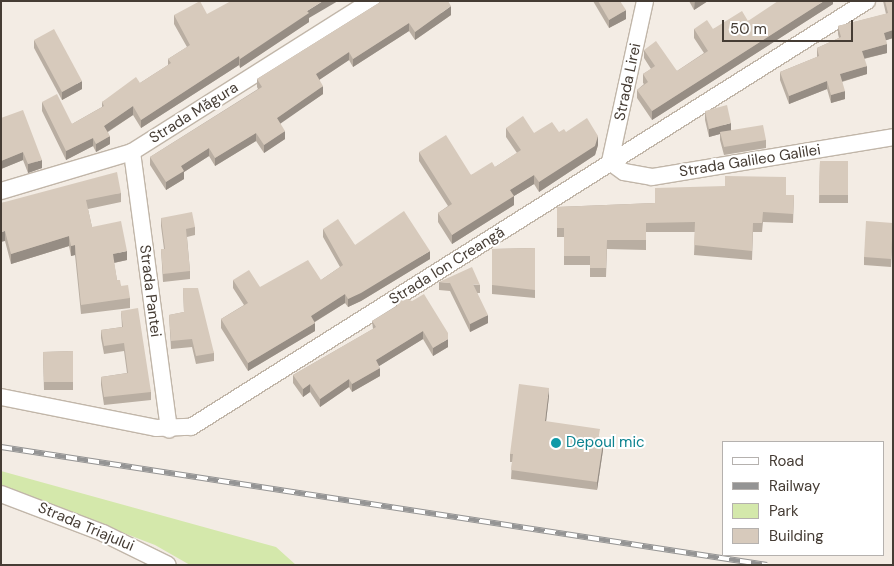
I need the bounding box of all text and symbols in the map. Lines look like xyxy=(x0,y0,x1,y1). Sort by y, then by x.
scale bar xyxy=(724,10,855,42)
text: 50 m xyxy=(730,19,767,39)
street label: Strada Lirei xyxy=(611,42,645,122)
street label: Strada Măgura xyxy=(146,79,242,147)
street label: Strada Galileo Galilei xyxy=(678,141,822,181)
street label: Strada Ion Creangă xyxy=(386,223,508,309)
street label: Strada Pantei xyxy=(135,244,165,338)
place label: Depoul mic xyxy=(566,434,645,452)
marker: Depoul mic xyxy=(550,437,562,449)
legend xyxy=(722,441,884,556)
text: Road xyxy=(769,451,804,471)
text: Railway xyxy=(769,476,820,496)
street label: Strada Triajului xyxy=(35,499,137,555)
text: Park xyxy=(769,501,799,521)
text: Building xyxy=(769,526,824,546)

